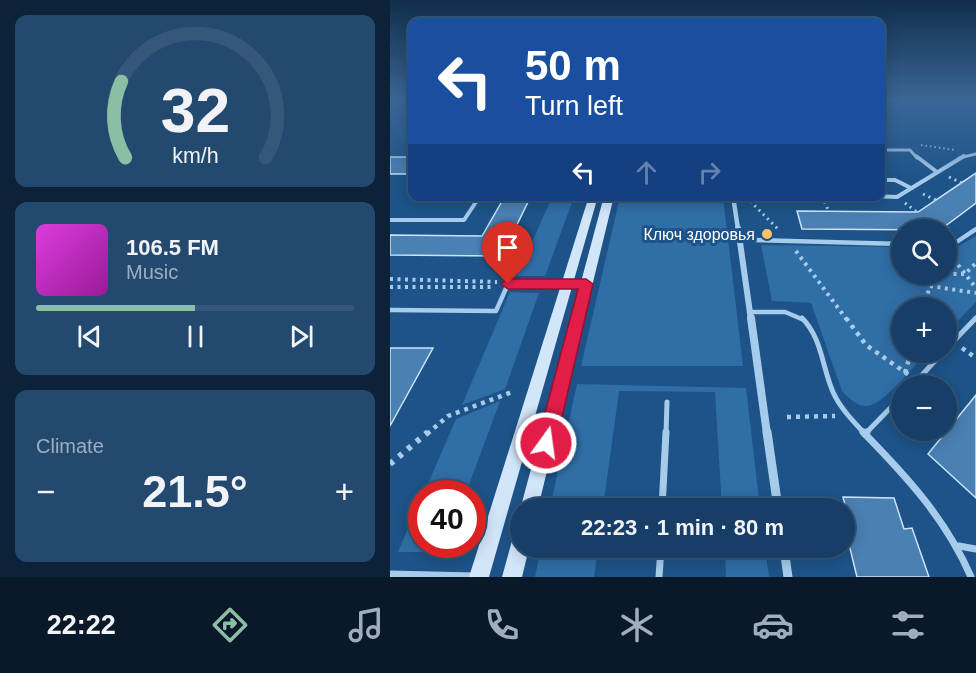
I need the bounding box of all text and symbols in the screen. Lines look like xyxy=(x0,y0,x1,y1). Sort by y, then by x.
icon: left xyxy=(426,42,504,120)
text: 50 m xyxy=(525,42,621,89)
text: 32 xyxy=(160,76,230,145)
text: Turn left xyxy=(525,91,623,121)
text: km/h xyxy=(172,145,218,169)
icon: left xyxy=(567,156,600,189)
icon: ahead xyxy=(630,156,663,189)
icon: right xyxy=(693,156,726,189)
map controls xyxy=(891,219,957,441)
button: search xyxy=(891,219,957,285)
pin xyxy=(482,222,533,284)
place label: Ключ здоровья xyxy=(643,226,755,243)
marker: Ключ здоровья xyxy=(760,227,774,241)
icon: arrive xyxy=(491,231,524,264)
text: 106.5 FM xyxy=(126,235,219,260)
text: Music xyxy=(126,261,178,283)
button: + xyxy=(891,297,957,363)
icon: previous xyxy=(73,320,106,353)
icon: pause xyxy=(179,320,212,353)
icon: next xyxy=(285,320,318,353)
button: − xyxy=(891,375,957,441)
position arrow xyxy=(514,411,578,475)
text: Climate xyxy=(36,435,104,457)
text: 21.5° xyxy=(142,466,248,517)
text: − xyxy=(36,473,55,510)
text: + xyxy=(335,473,354,510)
speed limit sign: 40 xyxy=(408,480,486,558)
text: 22:23 · 1 min · 80 m xyxy=(581,515,784,540)
icon: directions xyxy=(209,604,251,646)
icon: music xyxy=(345,604,387,646)
icon: phone xyxy=(481,604,523,646)
icon: climate xyxy=(616,604,658,646)
icon: car xyxy=(752,604,794,646)
icon: filters xyxy=(887,604,929,646)
text: 22:22 xyxy=(47,610,116,640)

